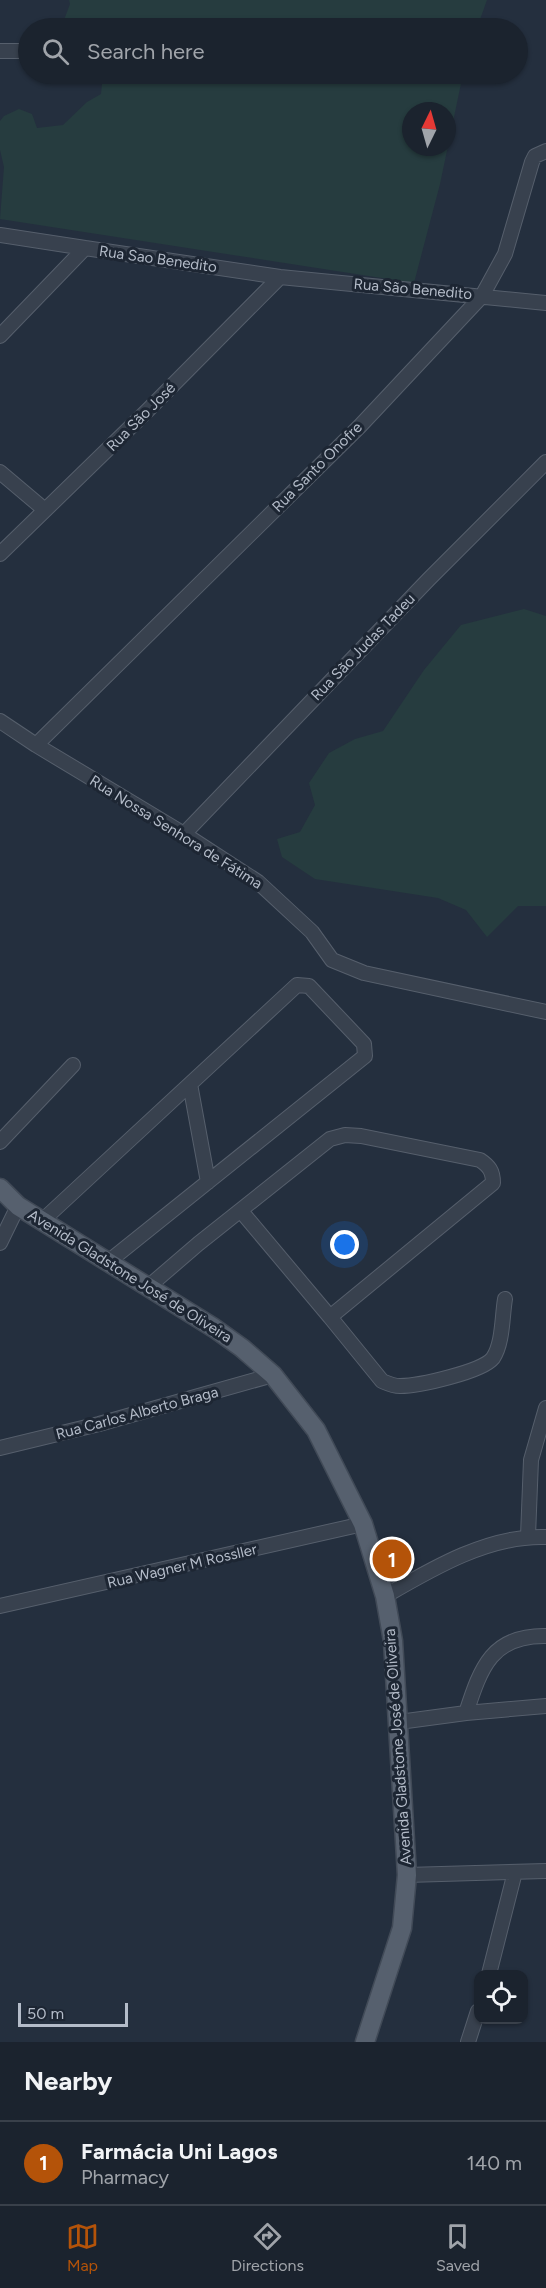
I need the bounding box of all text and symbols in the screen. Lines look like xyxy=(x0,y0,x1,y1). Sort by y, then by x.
search box xyxy=(18,18,528,84)
icon: search xyxy=(39,35,72,68)
text: Search here xyxy=(87,38,205,65)
north arrow xyxy=(402,102,456,156)
street label: Rua Sao Benedito xyxy=(98,242,218,276)
street label: Rua São Benedito xyxy=(353,275,473,303)
street label: Rua São José xyxy=(103,379,179,455)
street label: Rua Santo Onofre xyxy=(268,418,366,516)
street label: Rua São Judas Tadeu xyxy=(307,590,419,704)
street label: Rua Nossa Senhora de Fátima xyxy=(86,771,266,893)
street label: Avenida Gladstone José de Oliveira xyxy=(25,1206,235,1346)
your location xyxy=(330,1230,359,1259)
street label: Rua Carlos Alberto Braga xyxy=(54,1383,220,1443)
pin: 1 xyxy=(372,1536,412,1582)
street label: Rua Wagner M Rossller xyxy=(105,1540,259,1592)
street label: Avenida Gladstone José de Oliveira xyxy=(381,1628,415,1866)
map controls xyxy=(474,1970,528,2024)
button: locate xyxy=(474,1970,528,2024)
scale bar xyxy=(18,2000,128,2028)
text: 50 m xyxy=(27,2004,64,2023)
text: Nearby xyxy=(24,2065,112,2097)
text: Farmácia Uni Lagos xyxy=(81,2138,277,2165)
text: 1 xyxy=(39,2151,48,2175)
text: 140 m xyxy=(467,2151,522,2175)
text: Pharmacy xyxy=(81,2165,169,2189)
tab: Map xyxy=(66,2220,99,2275)
tab: Directions xyxy=(231,2220,304,2275)
tab: Saved xyxy=(436,2220,480,2275)

